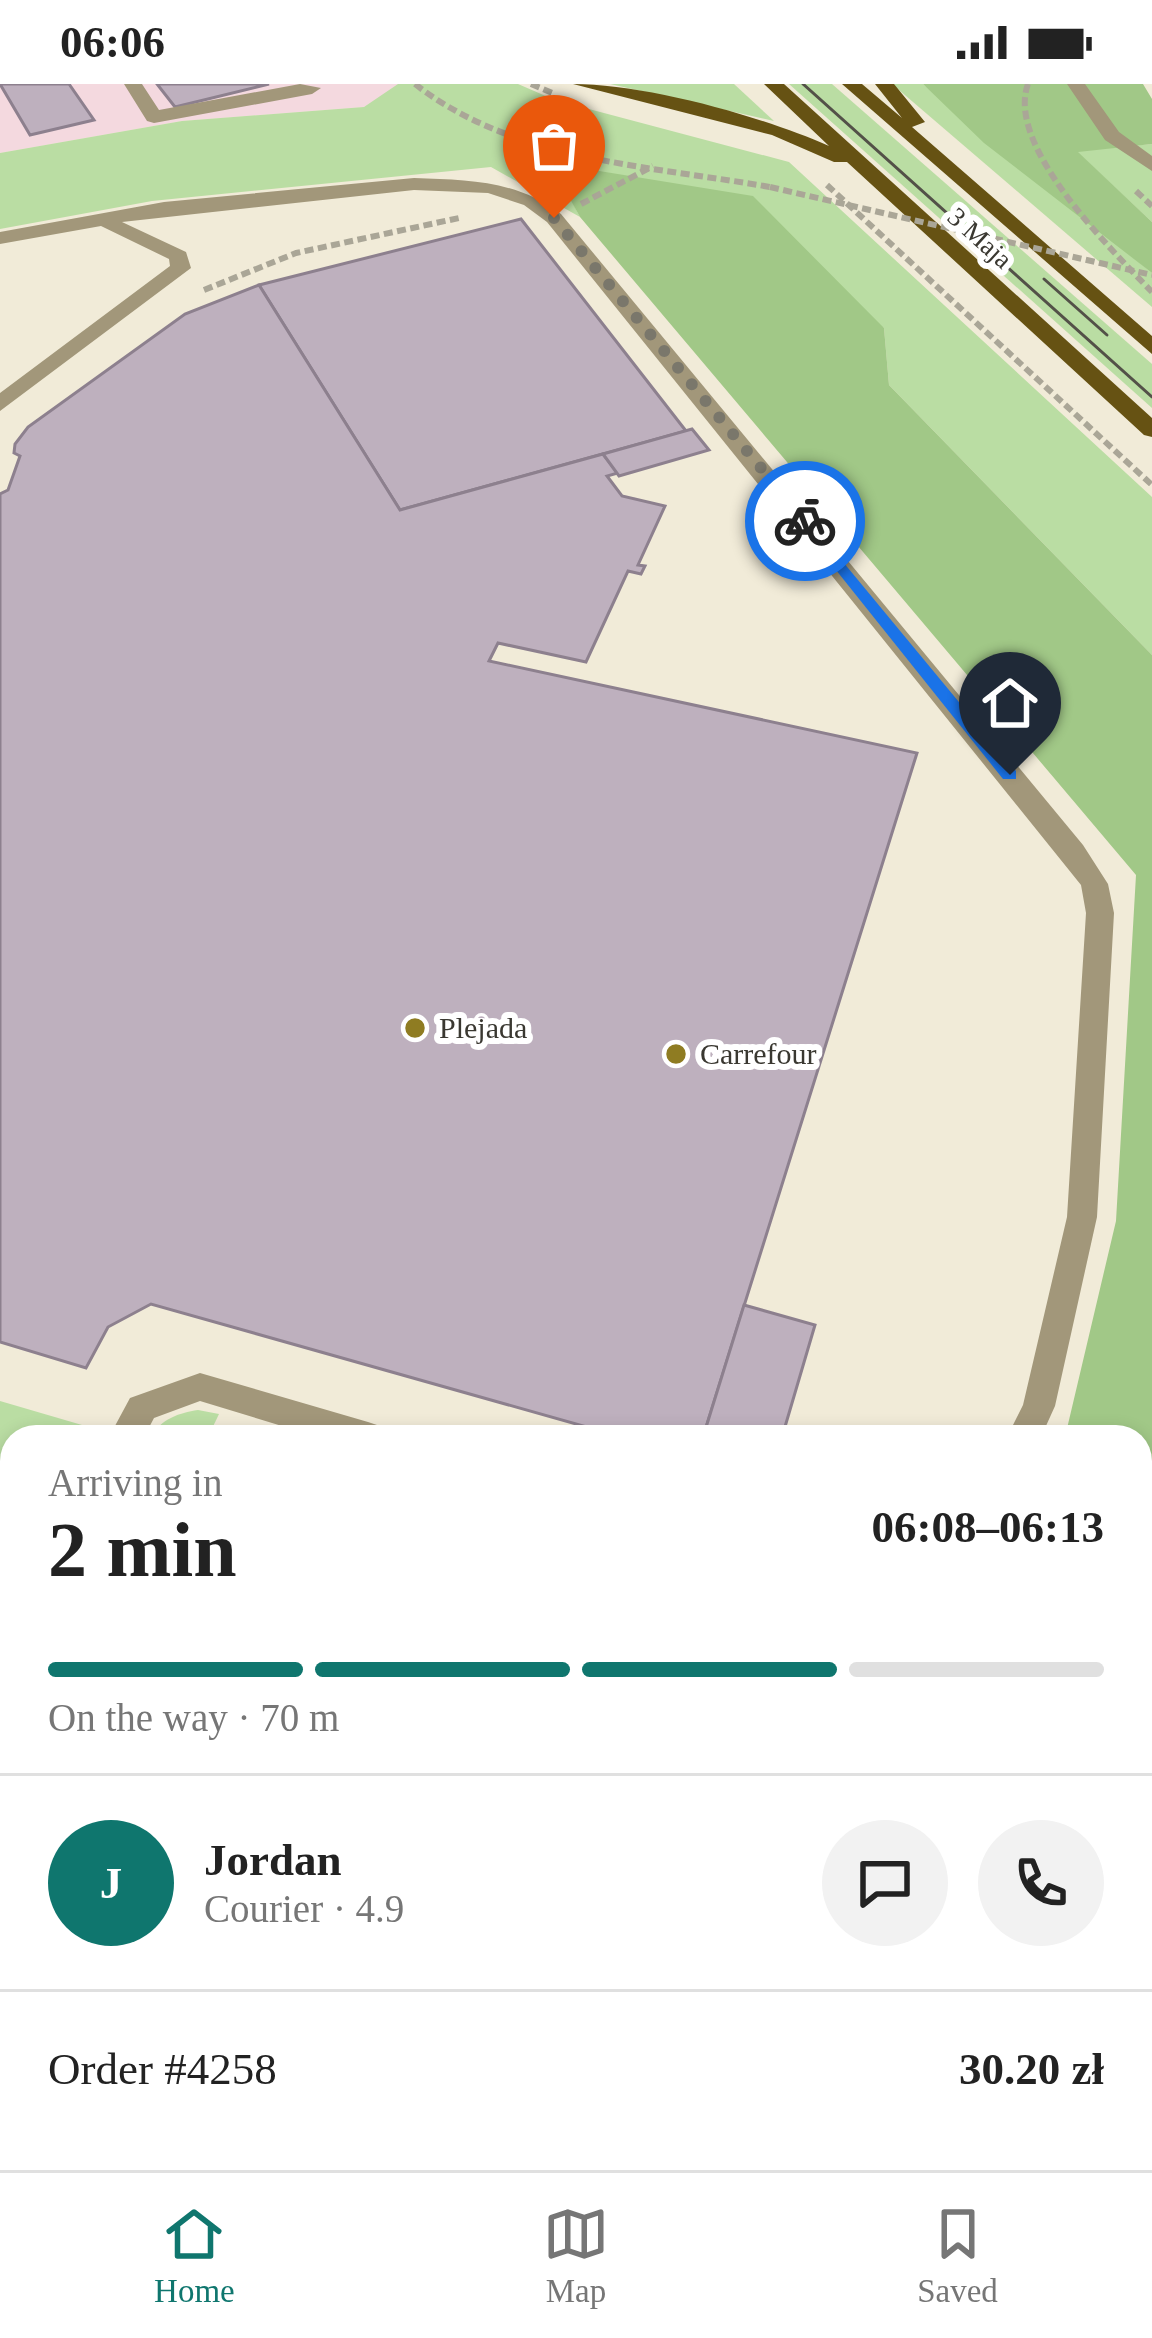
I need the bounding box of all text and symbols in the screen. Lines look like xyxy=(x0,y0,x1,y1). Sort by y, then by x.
text: 06:06 xyxy=(60,17,165,67)
pin xyxy=(503,95,605,218)
icon: bag xyxy=(521,113,587,179)
street label: 3 Maja xyxy=(942,202,1018,274)
courier xyxy=(745,461,865,581)
icon: bike xyxy=(772,488,838,554)
pin xyxy=(959,652,1061,775)
icon: home xyxy=(977,670,1043,736)
place label: Plejada xyxy=(439,1011,527,1044)
marker: Plejada xyxy=(402,1015,428,1041)
place label: Carrefour xyxy=(700,1037,817,1070)
marker: Carrefour xyxy=(663,1041,689,1067)
text: Arriving in xyxy=(48,1461,222,1504)
text: 06:08–06:13 xyxy=(872,1502,1104,1552)
text: 2 min xyxy=(48,1506,237,1593)
text: On the way · 70 m xyxy=(48,1696,339,1739)
button: chat xyxy=(822,1820,948,1946)
button: phone xyxy=(978,1820,1104,1946)
text: Jordan xyxy=(204,1835,342,1885)
text: J xyxy=(100,1858,122,1908)
text: Courier · 4.9 xyxy=(204,1887,404,1930)
text: Order #4258 xyxy=(48,2044,277,2094)
text: 30.20 zł xyxy=(959,2044,1104,2094)
tab: Home xyxy=(154,2201,235,2310)
tab: Map xyxy=(543,2201,609,2310)
tab: Saved xyxy=(917,2201,998,2310)

